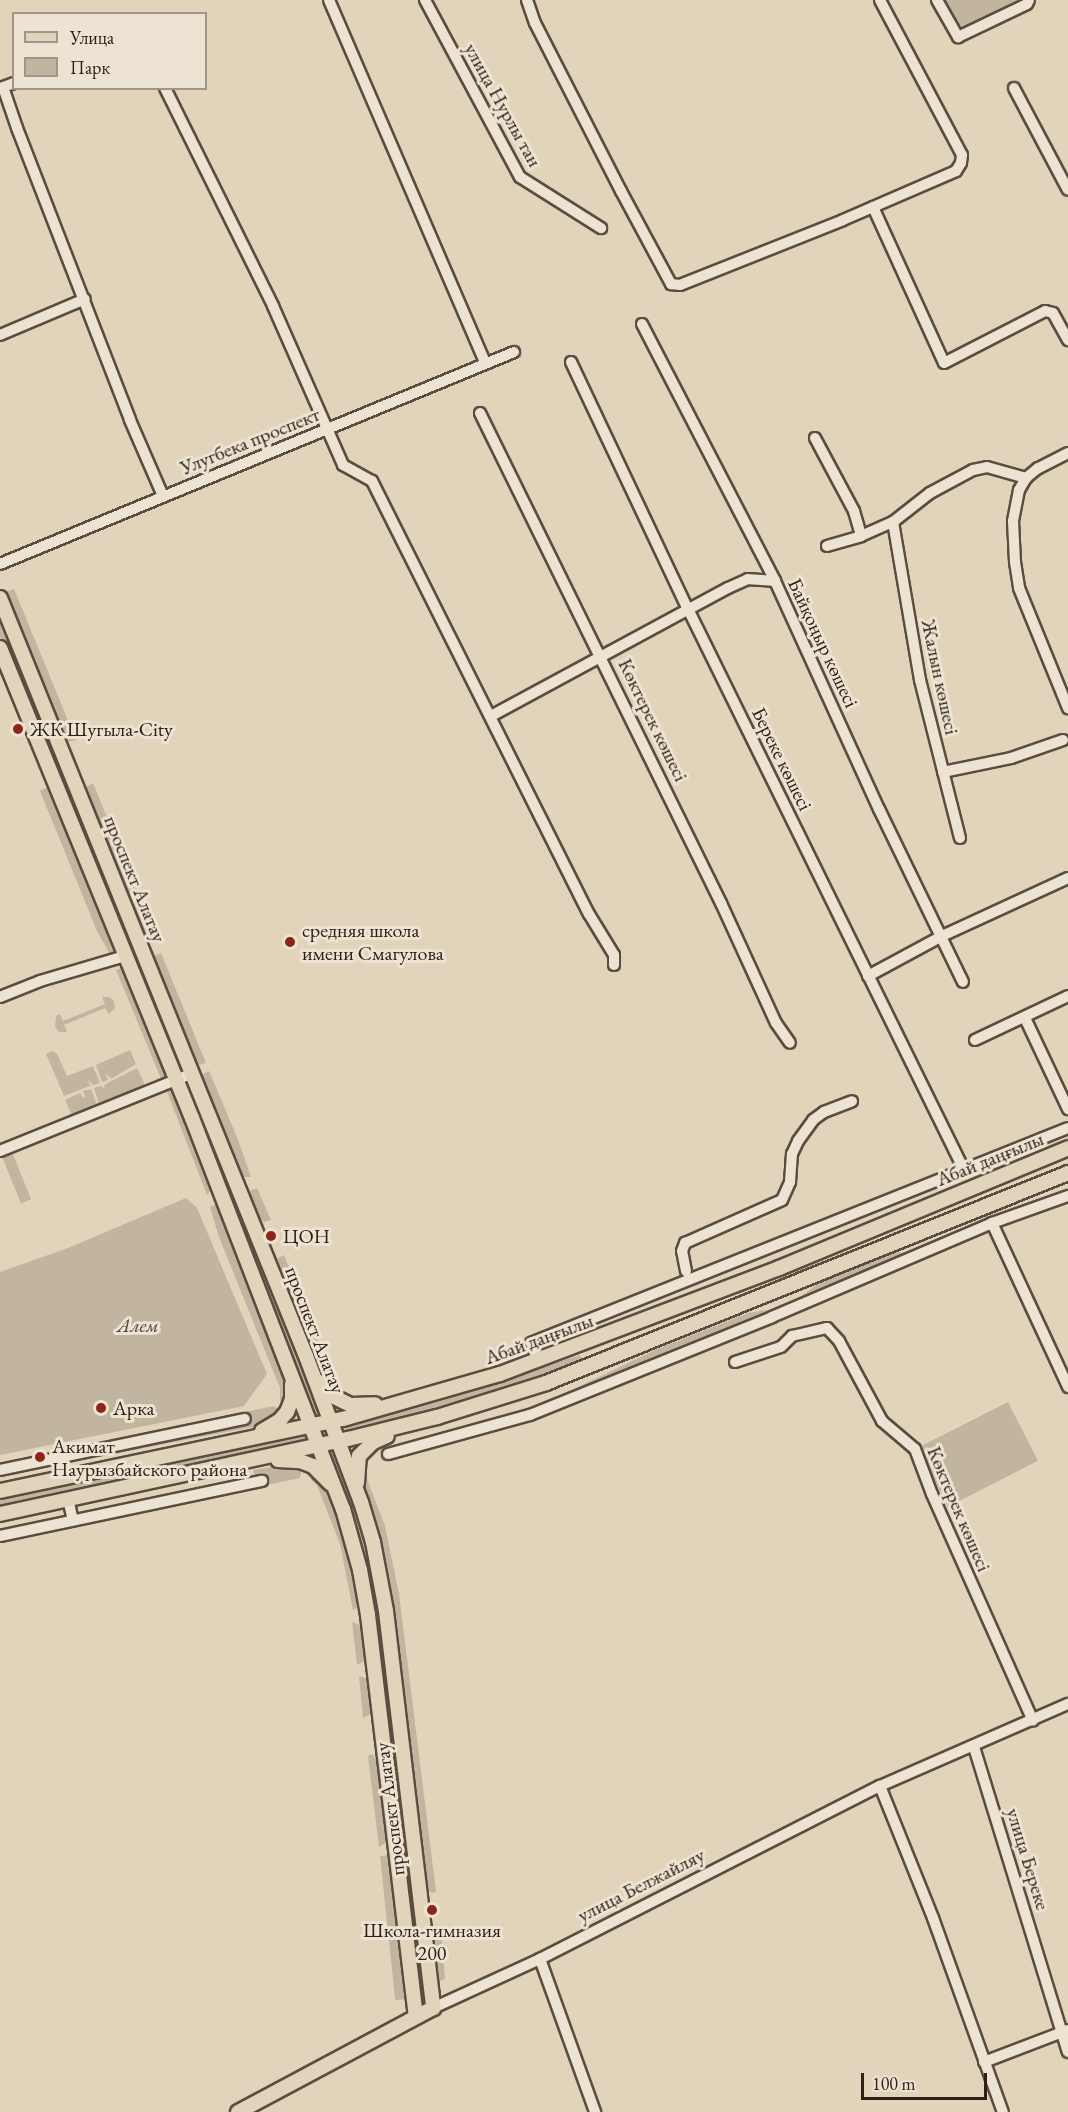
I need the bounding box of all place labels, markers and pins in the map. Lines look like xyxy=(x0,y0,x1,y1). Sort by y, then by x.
place label: ЖК Шугыла-City xyxy=(30,717,173,741)
marker: ЖК Шугыла-City xyxy=(11,722,25,736)
place label: средняя школа имени Смагулова xyxy=(302,918,444,965)
marker: средняя школа имени Смагулова xyxy=(283,935,297,949)
place label: ЦОН xyxy=(283,1224,330,1248)
marker: ЦОН xyxy=(264,1229,278,1243)
place label: Арка xyxy=(113,1396,154,1420)
marker: Арка xyxy=(94,1401,108,1415)
place label: Акимат Наурызбайского района xyxy=(52,1434,247,1481)
marker: Акимат Наурызбайского района xyxy=(33,1450,47,1464)
marker: Школа-гимназия 200 xyxy=(425,1903,439,1917)
place label: Школа-гимназия 200 xyxy=(363,1919,501,1966)

